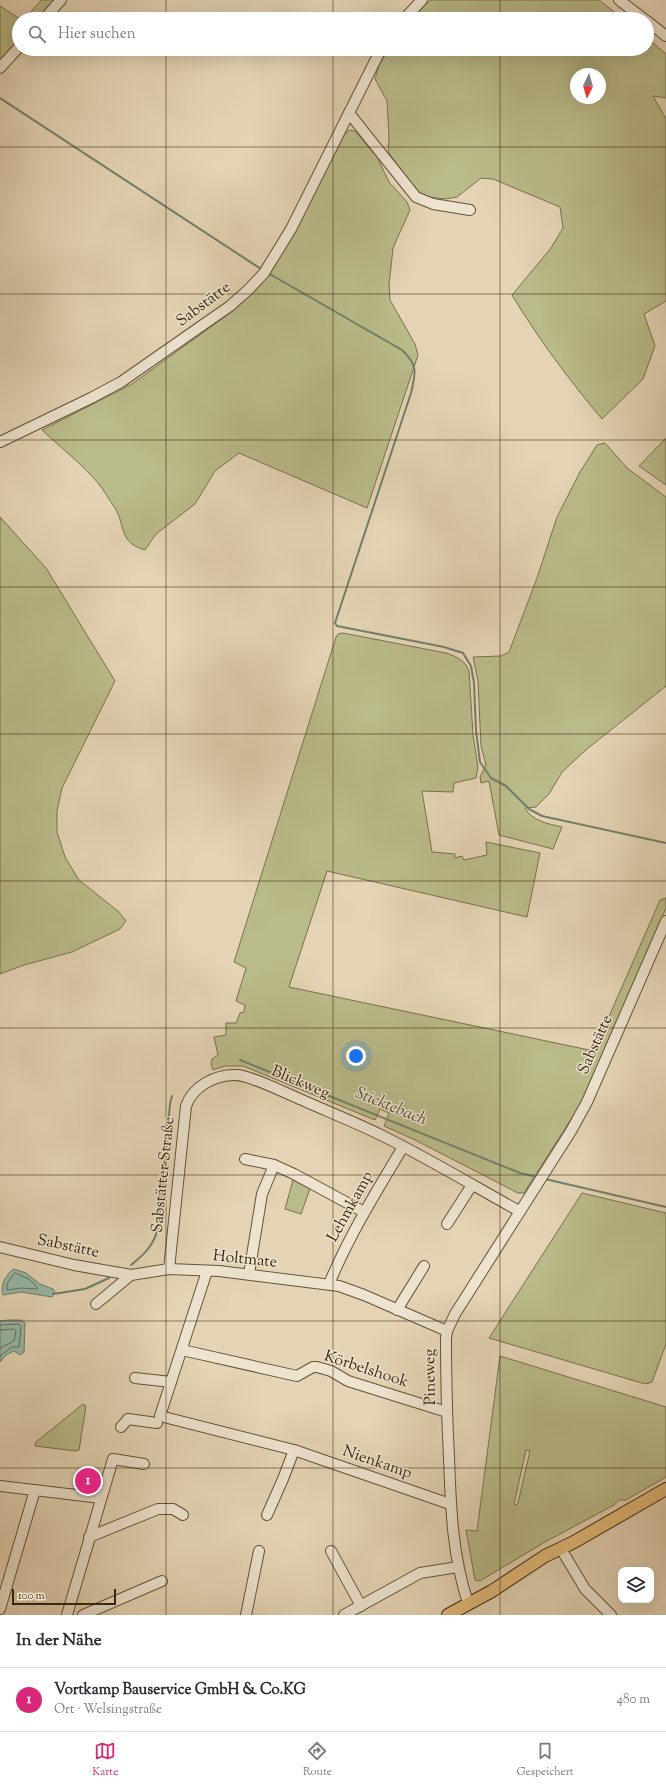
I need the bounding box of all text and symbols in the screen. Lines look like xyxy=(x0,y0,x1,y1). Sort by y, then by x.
search box xyxy=(12,12,654,56)
icon: search xyxy=(26,23,48,45)
text: Hier suchen xyxy=(58,24,136,45)
north arrow xyxy=(570,68,606,104)
street label: Sabstätte xyxy=(172,277,236,333)
street label: Sabstätte xyxy=(573,1012,619,1078)
your location xyxy=(346,1046,366,1066)
street label: Blickweg xyxy=(267,1060,333,1106)
water label: Sticktebach xyxy=(352,1082,431,1133)
street label: Sabstätter Straße xyxy=(146,1116,182,1234)
street label: Lehmkamp xyxy=(322,1167,380,1247)
street label: Sabstätte xyxy=(35,1229,101,1265)
street label: Holtmate xyxy=(212,1245,278,1275)
street label: Körbelshook xyxy=(321,1346,412,1395)
street label: Pineweg xyxy=(419,1348,443,1406)
street label: Nienkamp xyxy=(339,1440,415,1486)
pin: 1 xyxy=(75,1466,101,1496)
map controls xyxy=(618,1567,654,1603)
button: layers xyxy=(618,1567,654,1603)
scale bar xyxy=(12,1587,116,1606)
text: 100 m xyxy=(18,1588,45,1604)
text: In der Nähe xyxy=(16,1629,102,1653)
text: Vortkamp Bauservice GmbH & Co.KG xyxy=(54,1680,306,1701)
text: 1 xyxy=(27,1691,31,1709)
text: 480 m xyxy=(617,1691,650,1709)
text: Ort · Welsingstraße xyxy=(54,1701,162,1719)
tab: Karte xyxy=(92,1740,118,1780)
tab: Route xyxy=(303,1740,332,1780)
tab: Gespeichert xyxy=(517,1740,574,1780)

